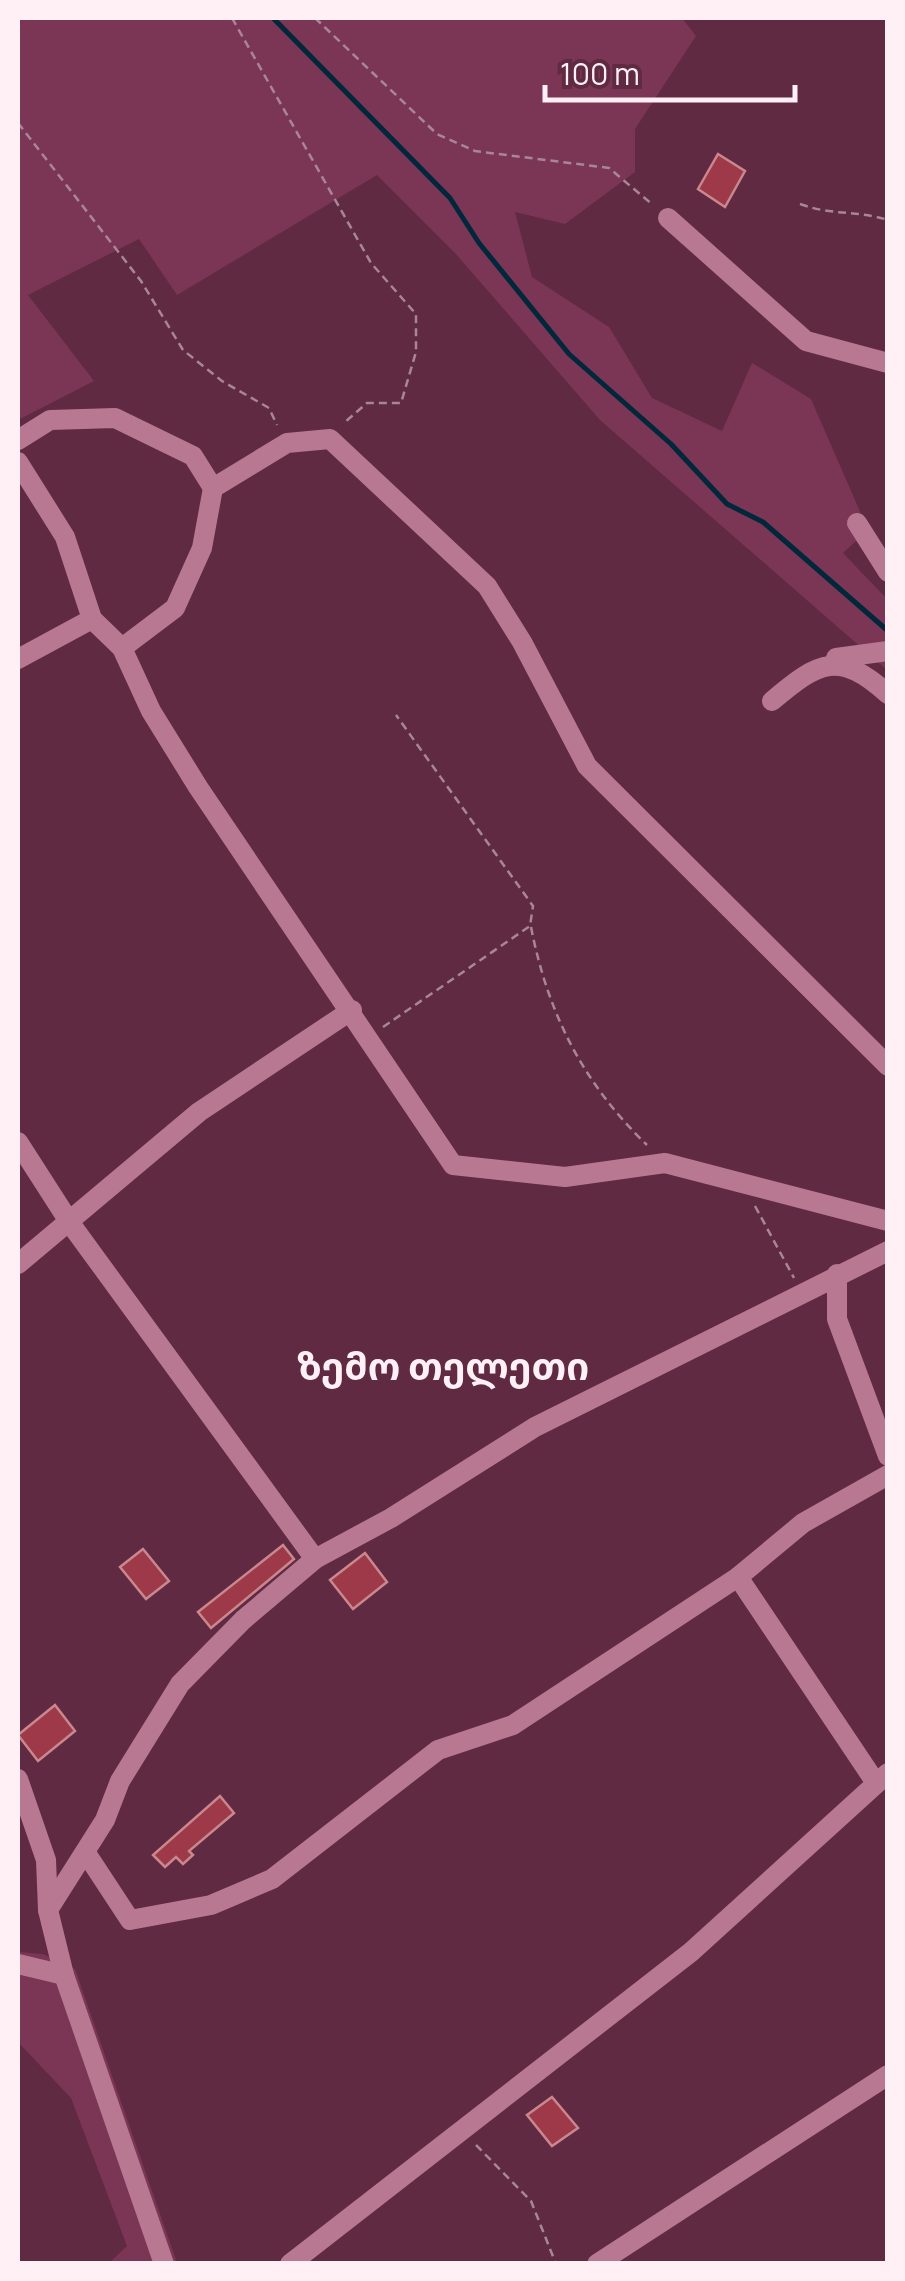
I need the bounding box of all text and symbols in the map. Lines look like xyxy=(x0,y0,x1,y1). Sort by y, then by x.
scale bar xyxy=(545,40,795,102)
text: 100 m xyxy=(560,53,640,94)
district label: ზემო თელეთი xyxy=(297,1339,589,1391)

